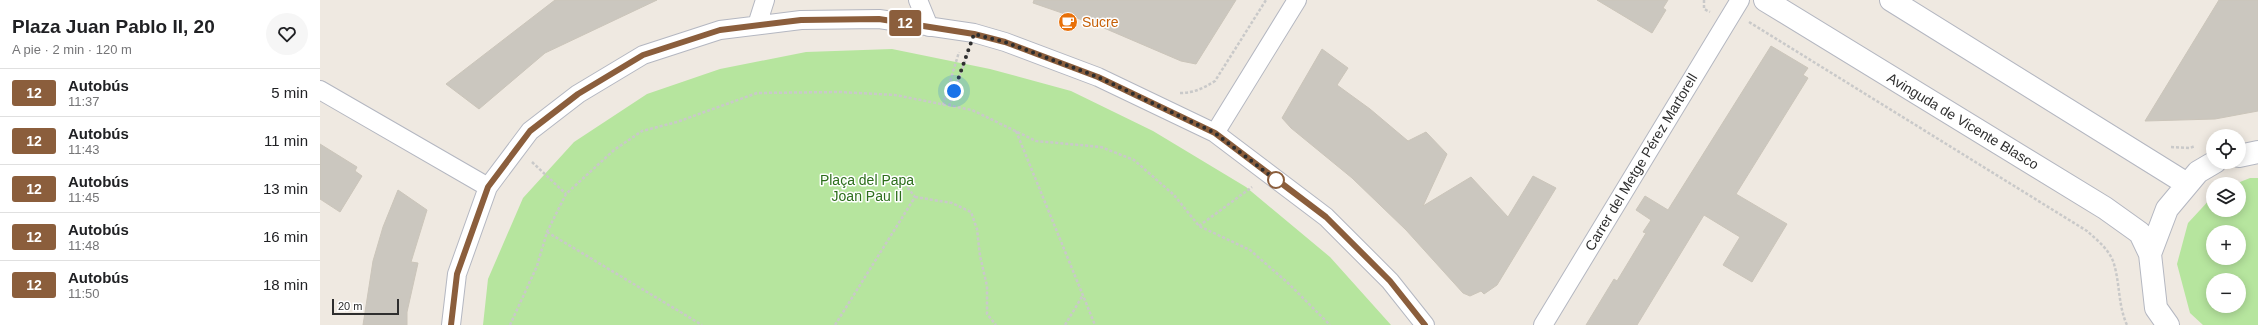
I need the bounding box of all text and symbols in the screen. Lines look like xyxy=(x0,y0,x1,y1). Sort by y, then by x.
line badge: 12 xyxy=(887,10,923,36)
cafe icon: Sucre xyxy=(1057,11,1079,33)
button: heart xyxy=(266,13,308,55)
place label: Sucre xyxy=(1082,14,1119,30)
text: 12 xyxy=(897,15,913,31)
text: Plaza Juan Pablo II, 20 xyxy=(12,16,215,37)
text: A pie · 2 min · 120 m xyxy=(12,42,132,57)
street label: Avinguda de Vicente Blasco xyxy=(1884,69,2042,173)
street label: Carrer del Metge Pérez Martorell xyxy=(1582,71,1700,253)
text: Autobús xyxy=(68,77,129,94)
your location xyxy=(944,81,964,101)
text: 5 min xyxy=(271,84,308,101)
text: 12 xyxy=(26,85,42,101)
text: 11:37 xyxy=(68,94,100,109)
text: Autobús xyxy=(68,125,129,142)
map controls xyxy=(2206,129,2246,313)
button: locate xyxy=(2206,129,2246,169)
text: 11 min xyxy=(264,132,308,149)
text: 12 xyxy=(26,133,42,149)
text: 11:43 xyxy=(68,142,100,157)
unlabelled marker xyxy=(1267,171,1285,189)
park label: Plaça del Papa Joan Pau II xyxy=(820,172,914,204)
text: Autobús xyxy=(68,173,129,190)
button: layers xyxy=(2206,177,2246,217)
text: 13 min xyxy=(263,180,308,197)
text: 12 xyxy=(26,181,42,197)
text: 11:45 xyxy=(68,190,100,205)
text: Autobús xyxy=(68,221,129,238)
button: + xyxy=(2206,225,2246,265)
text: 16 min xyxy=(263,228,308,245)
text: 12 xyxy=(26,229,42,245)
text: 11:48 xyxy=(68,238,100,253)
text: Autobús xyxy=(68,269,129,286)
button: − xyxy=(2206,273,2246,313)
text: 18 min xyxy=(263,276,308,293)
text: 12 xyxy=(26,277,42,293)
text: 11:50 xyxy=(68,286,100,301)
scale bar xyxy=(332,297,399,316)
text: 20 m xyxy=(338,300,362,312)

